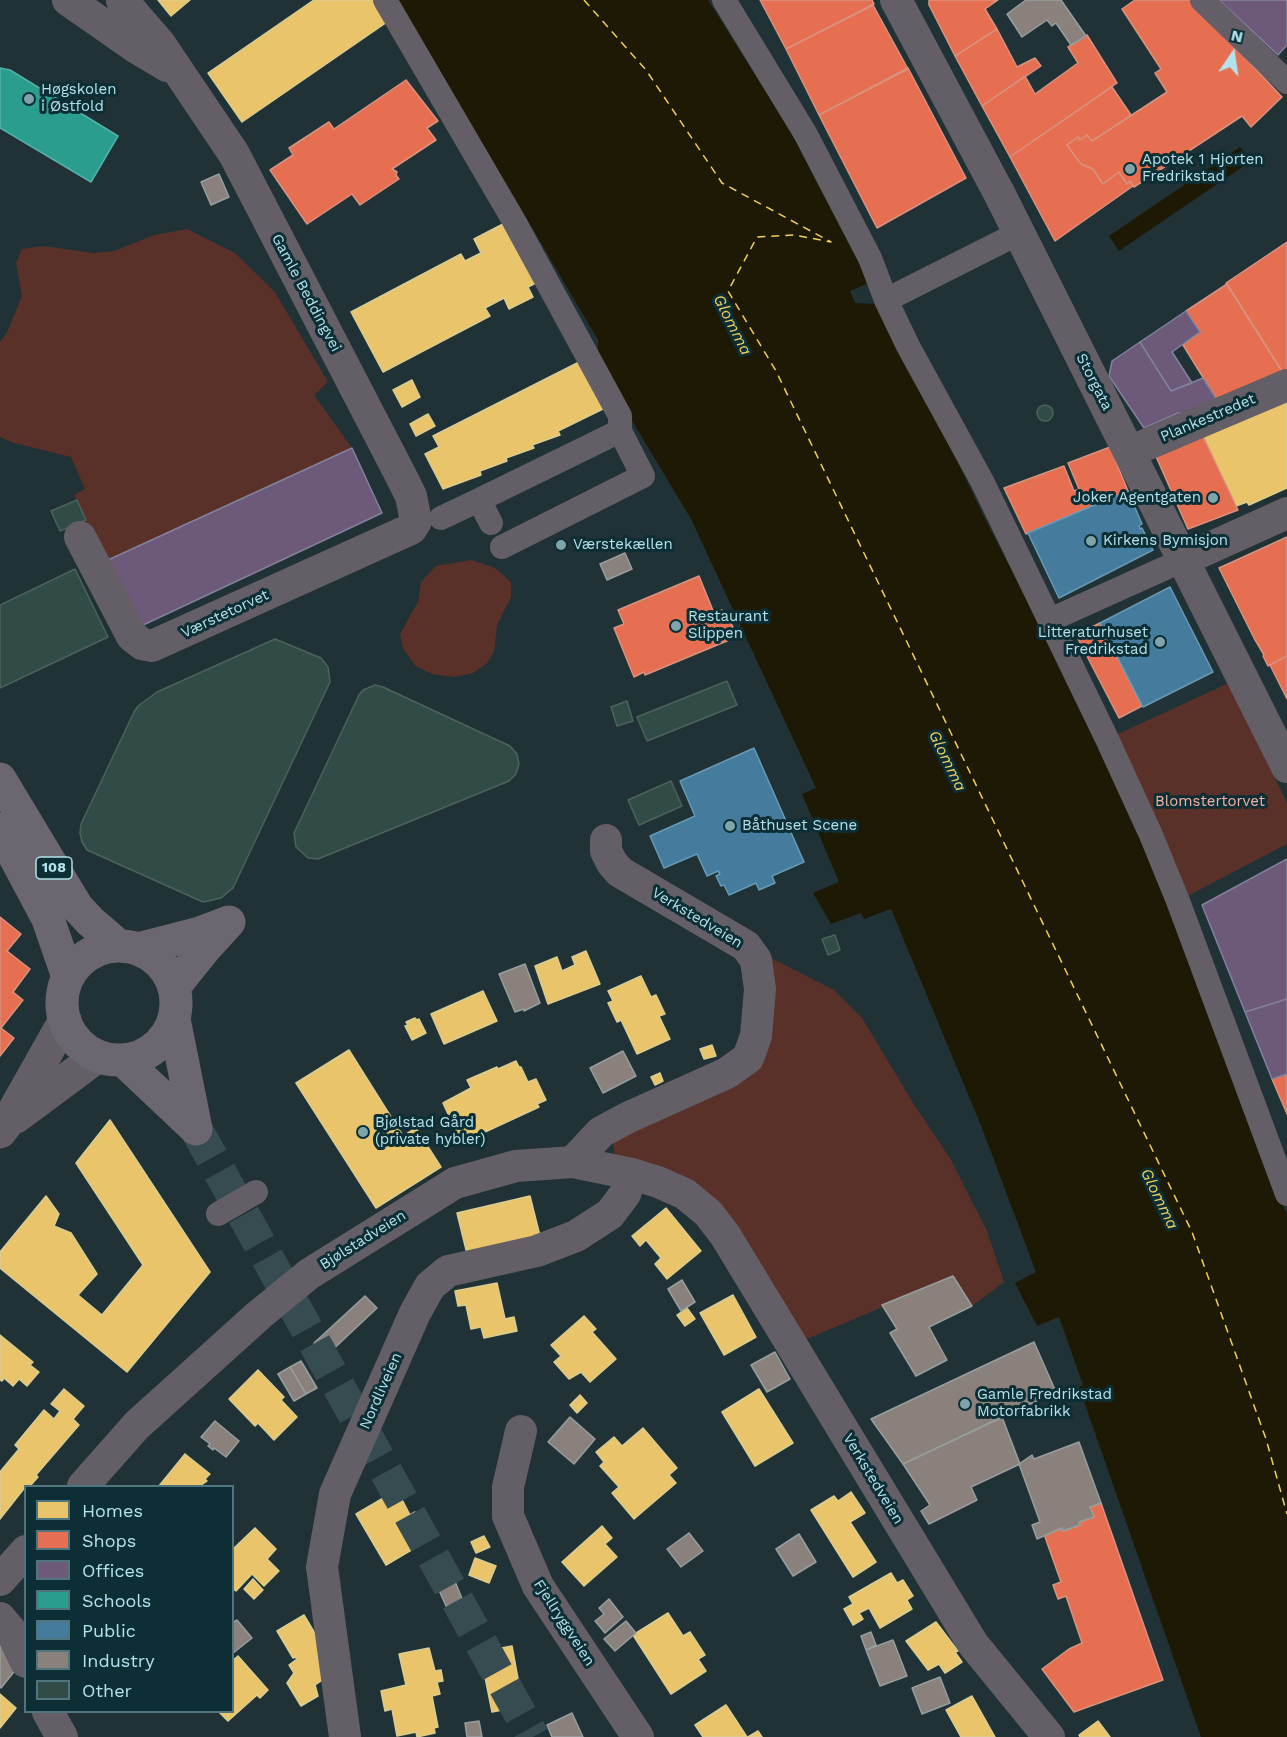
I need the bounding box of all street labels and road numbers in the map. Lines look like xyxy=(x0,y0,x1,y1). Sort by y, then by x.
street label: Gamle Beddingvei xyxy=(267,231,345,355)
street label: Storgata xyxy=(1072,350,1116,414)
street label: Plankestredet xyxy=(1158,390,1258,446)
street label: Værstetorvet xyxy=(178,586,272,642)
road number: 108 xyxy=(36,857,72,879)
street label: Verkstedveien xyxy=(648,884,746,952)
street label: Bjølstadveien xyxy=(317,1206,409,1274)
street label: Nordliveien xyxy=(356,1350,406,1432)
street label: Verkstedveien xyxy=(839,1430,907,1528)
street label: Fjellryggveien xyxy=(529,1577,599,1669)

